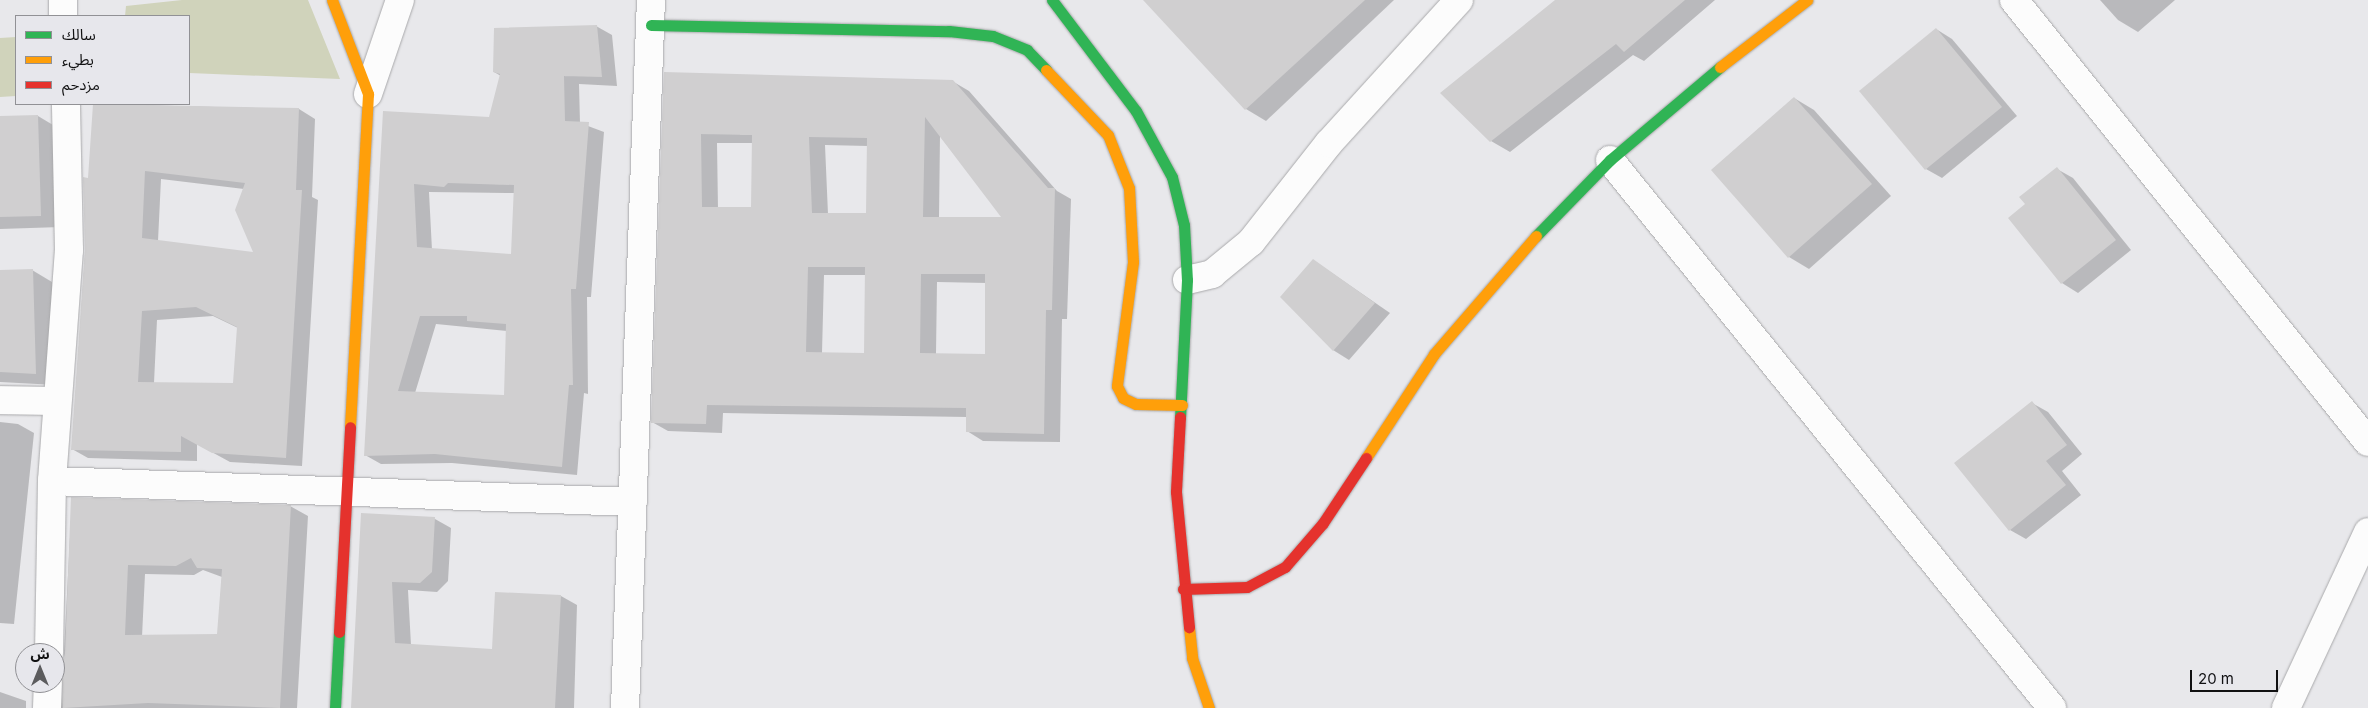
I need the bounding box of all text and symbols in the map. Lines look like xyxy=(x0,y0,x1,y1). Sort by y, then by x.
legend xyxy=(15,15,190,105)
text: سالك xyxy=(62,25,96,44)
text: بطيء xyxy=(62,50,94,69)
text: مزدحم xyxy=(62,75,100,94)
north arrow xyxy=(15,643,65,693)
text: ش xyxy=(30,645,50,662)
scale bar xyxy=(2193,660,2280,692)
text: 20 m xyxy=(2198,669,2234,688)

